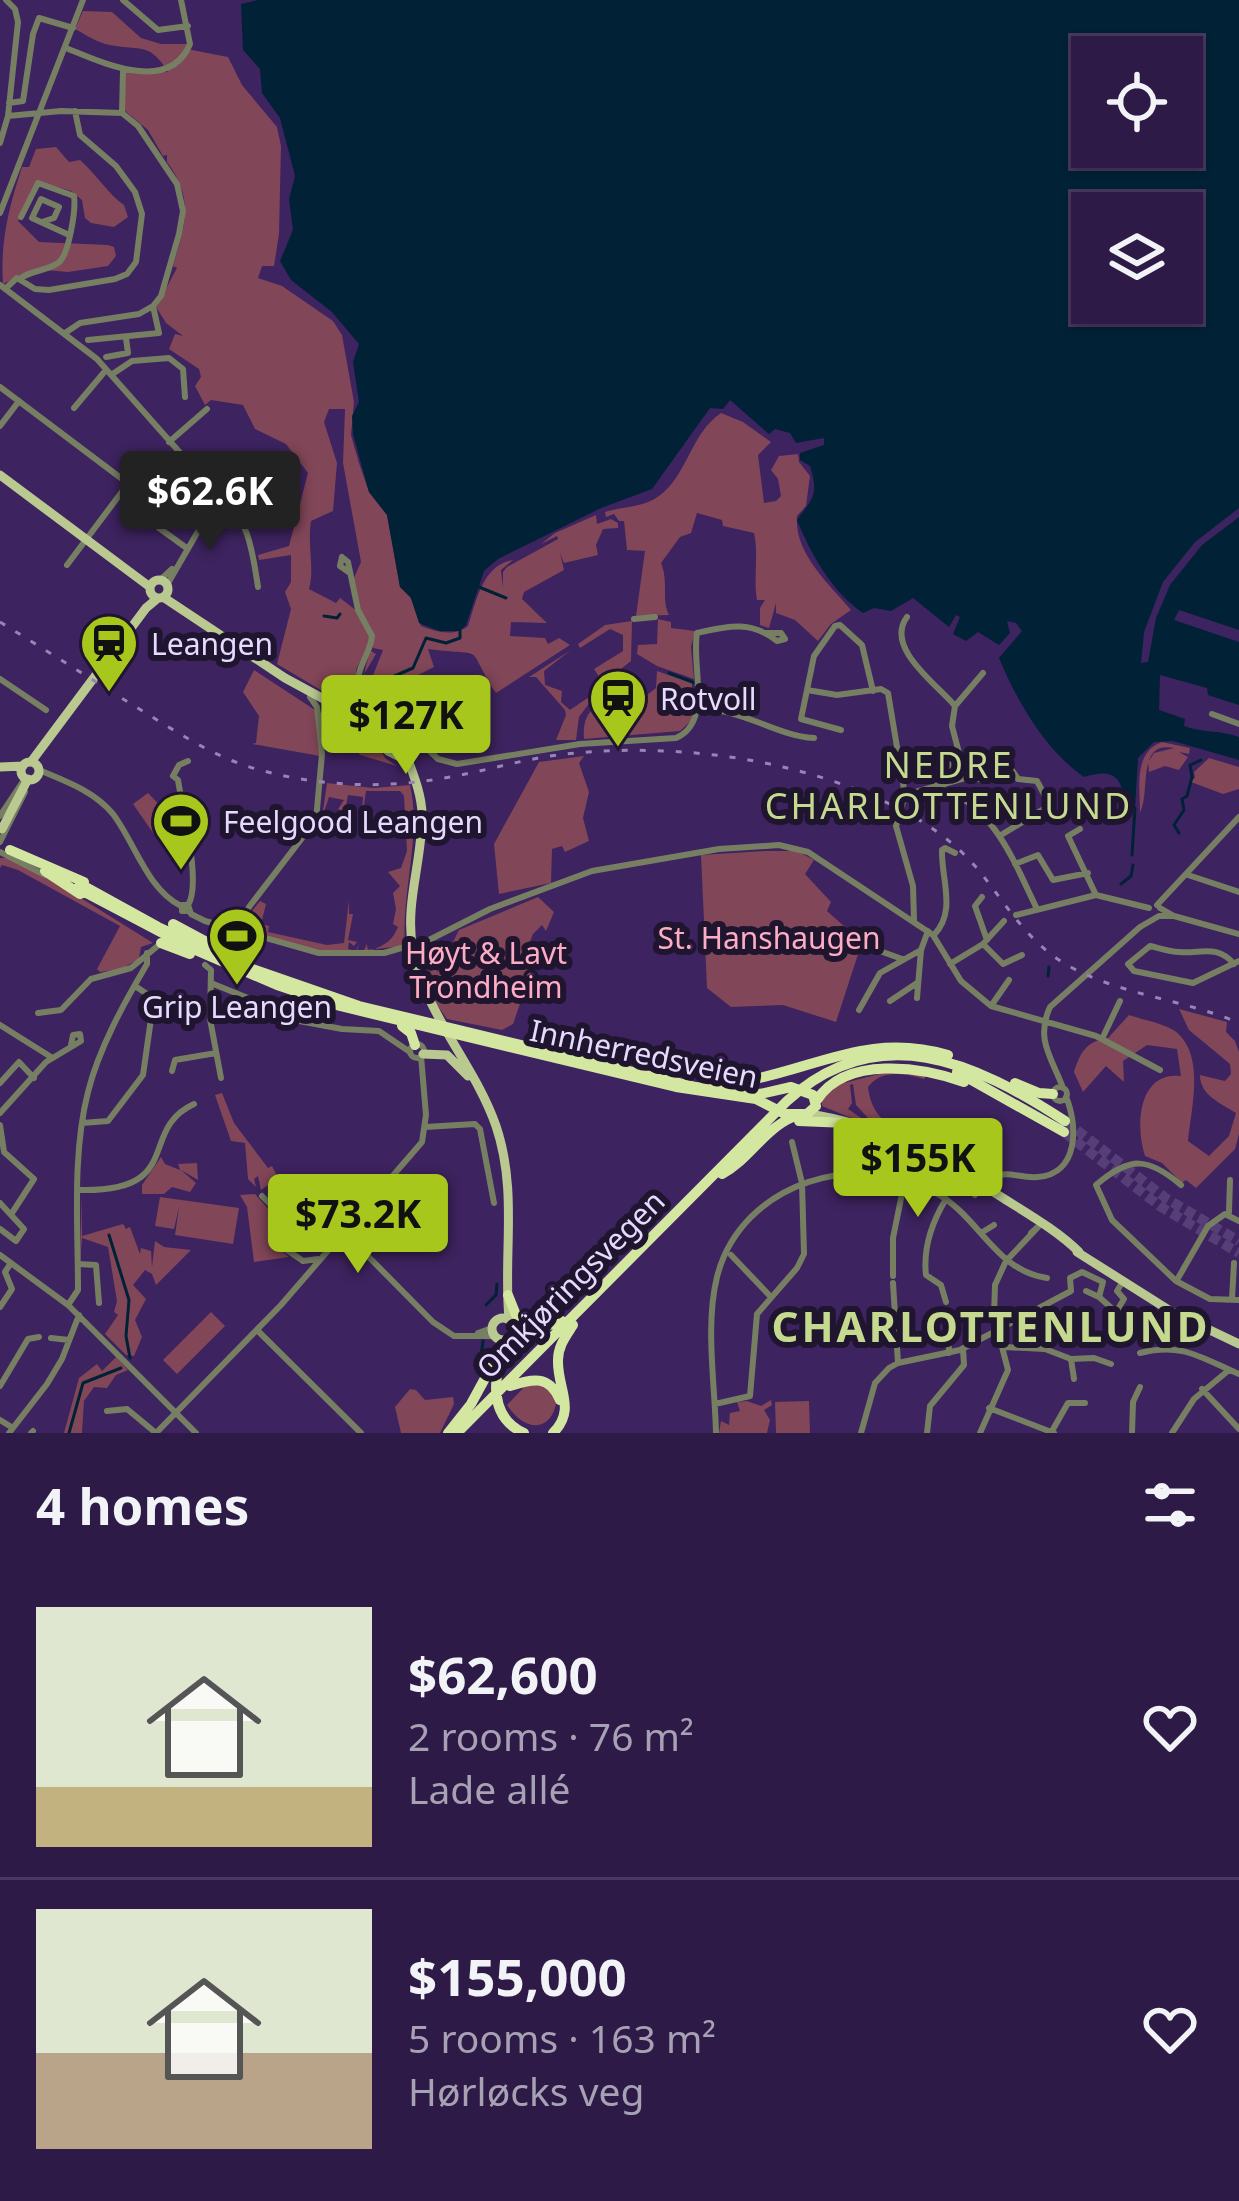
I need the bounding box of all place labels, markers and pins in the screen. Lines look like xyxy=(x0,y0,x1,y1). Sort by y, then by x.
pin: $62.6K xyxy=(112,451,308,553)
station icon: Leangen xyxy=(78,612,140,694)
place label: Leangen xyxy=(151,623,273,664)
station icon: Rotvoll xyxy=(587,667,649,749)
pin: $127K xyxy=(322,675,490,777)
place label: Rotvoll xyxy=(660,678,757,719)
sports icon: Feelgood Leangen xyxy=(150,790,212,872)
place label: Feelgood Leangen xyxy=(223,801,483,842)
sports icon: Grip Leangen xyxy=(206,905,268,987)
place label: Grip Leangen xyxy=(142,986,332,1027)
pin: $155K xyxy=(834,1118,1002,1220)
pin: $73.2K xyxy=(260,1174,456,1276)

